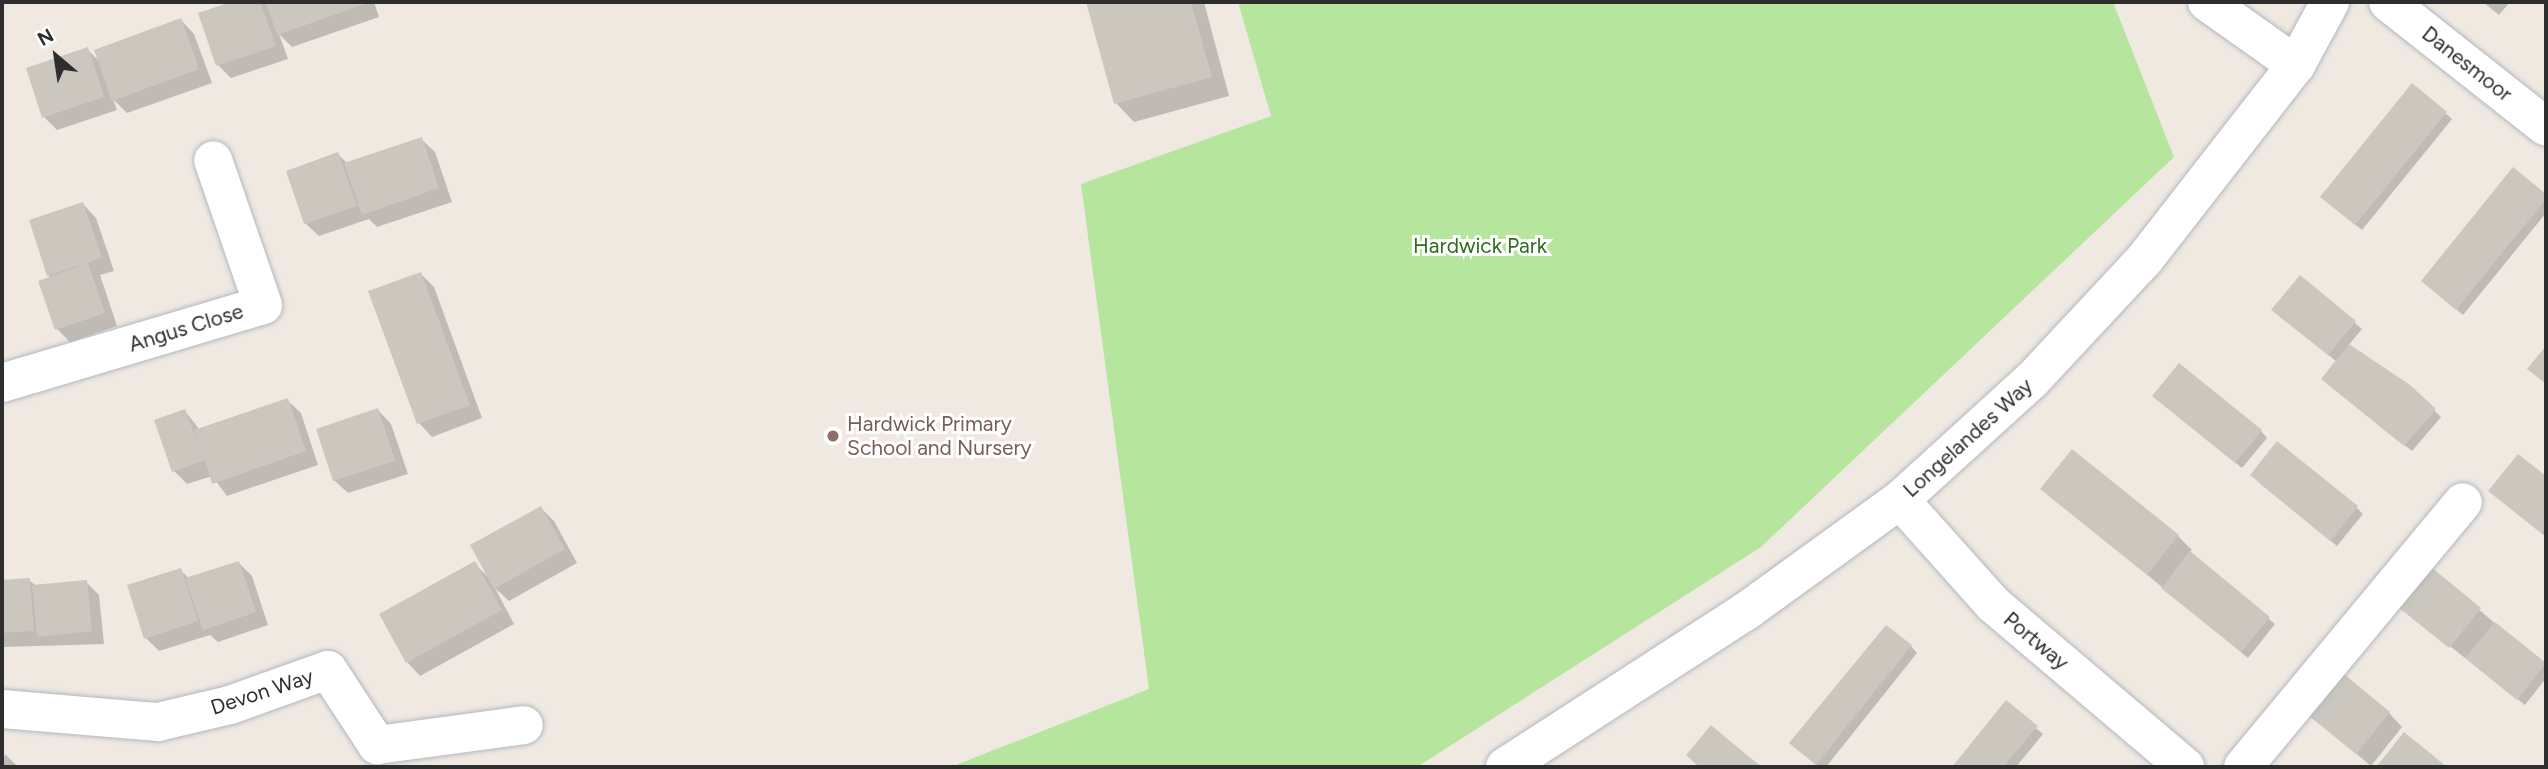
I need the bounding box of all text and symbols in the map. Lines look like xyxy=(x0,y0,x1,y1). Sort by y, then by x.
north arrow xyxy=(21,21,91,91)
street label: Danesmoor xyxy=(2417,21,2517,107)
text: N xyxy=(34,24,58,51)
park label: Hardwick Park xyxy=(1413,233,1547,259)
street label: Angus Close xyxy=(126,299,246,357)
street label: Longelandes Way xyxy=(1898,373,2038,503)
place label: Hardwick Primary School and Nursery xyxy=(847,411,1032,461)
marker: Hardwick Primary School and Nursery xyxy=(825,428,841,444)
street label: Portway xyxy=(1998,607,2074,675)
street label: Devon Way xyxy=(208,664,316,720)

